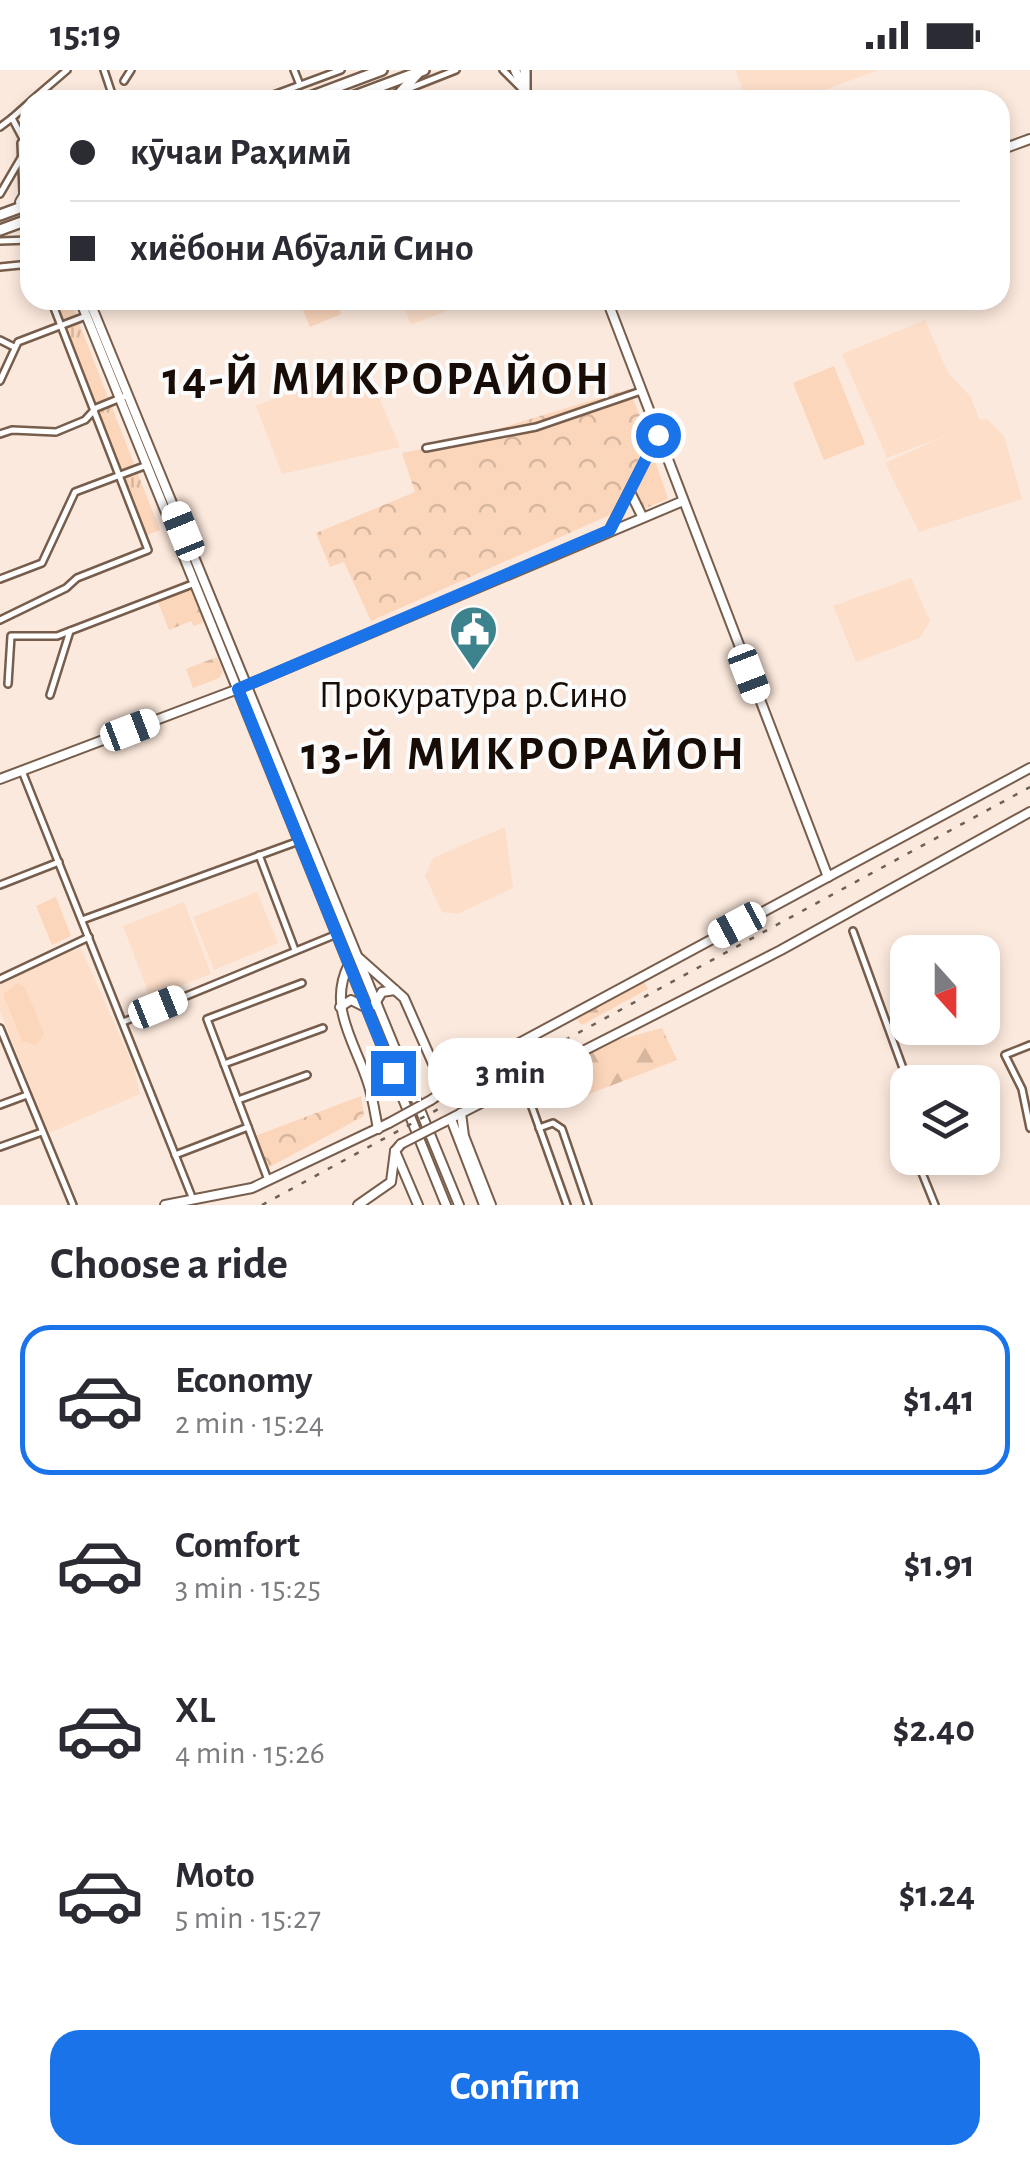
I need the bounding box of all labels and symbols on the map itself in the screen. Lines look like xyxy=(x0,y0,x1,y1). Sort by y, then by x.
district label: 14-Й МИКРОРАЙОН xyxy=(162,353,612,404)
route start xyxy=(636,413,681,458)
car xyxy=(158,498,208,564)
public building icon: Прокуратура р.Сино xyxy=(447,604,499,672)
car xyxy=(724,641,774,707)
place label: Прокуратура р.Сино xyxy=(319,677,627,715)
car xyxy=(97,705,163,755)
district label: 13-Й МИКРОРАЙОН xyxy=(301,728,747,779)
car xyxy=(703,898,771,952)
north arrow xyxy=(890,935,1000,1045)
car xyxy=(125,982,191,1032)
callout: 3 min xyxy=(428,1038,593,1108)
route end xyxy=(371,1051,416,1096)

